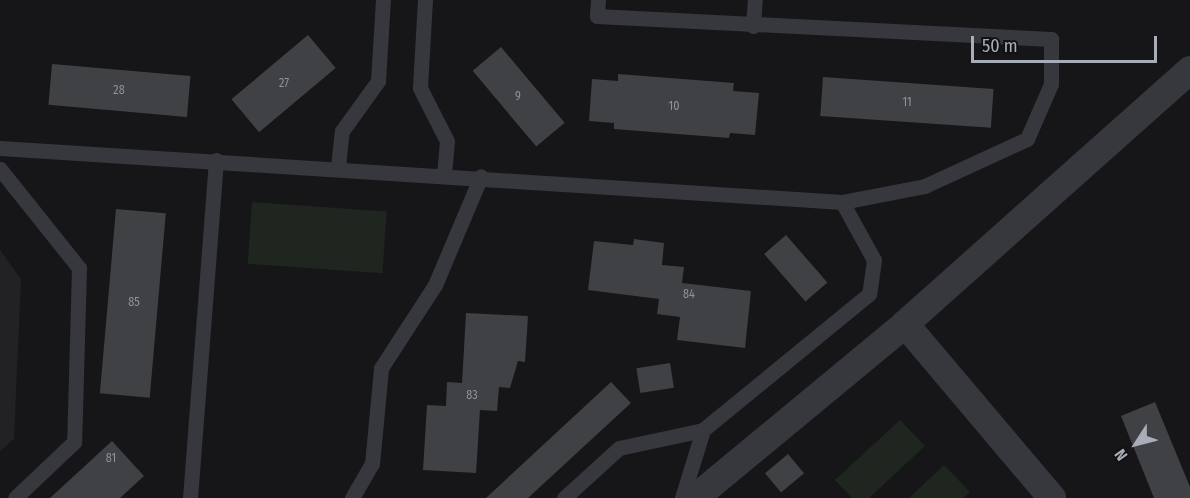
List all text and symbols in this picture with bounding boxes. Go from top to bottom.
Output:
scale bar [974,24,1160,62]
text: 50 m [982,35,1018,57]
house number: 27 [279,77,289,91]
house number: 28 [113,84,125,98]
house number: 9 [515,90,521,104]
house number: 11 [902,96,912,110]
house number: 10 [669,100,679,114]
house number: 84 [683,288,695,302]
house number: 85 [128,296,140,310]
house number: 83 [466,389,478,403]
north arrow [1106,414,1166,474]
text: N [1111,445,1132,464]
house number: 81 [106,452,116,466]

